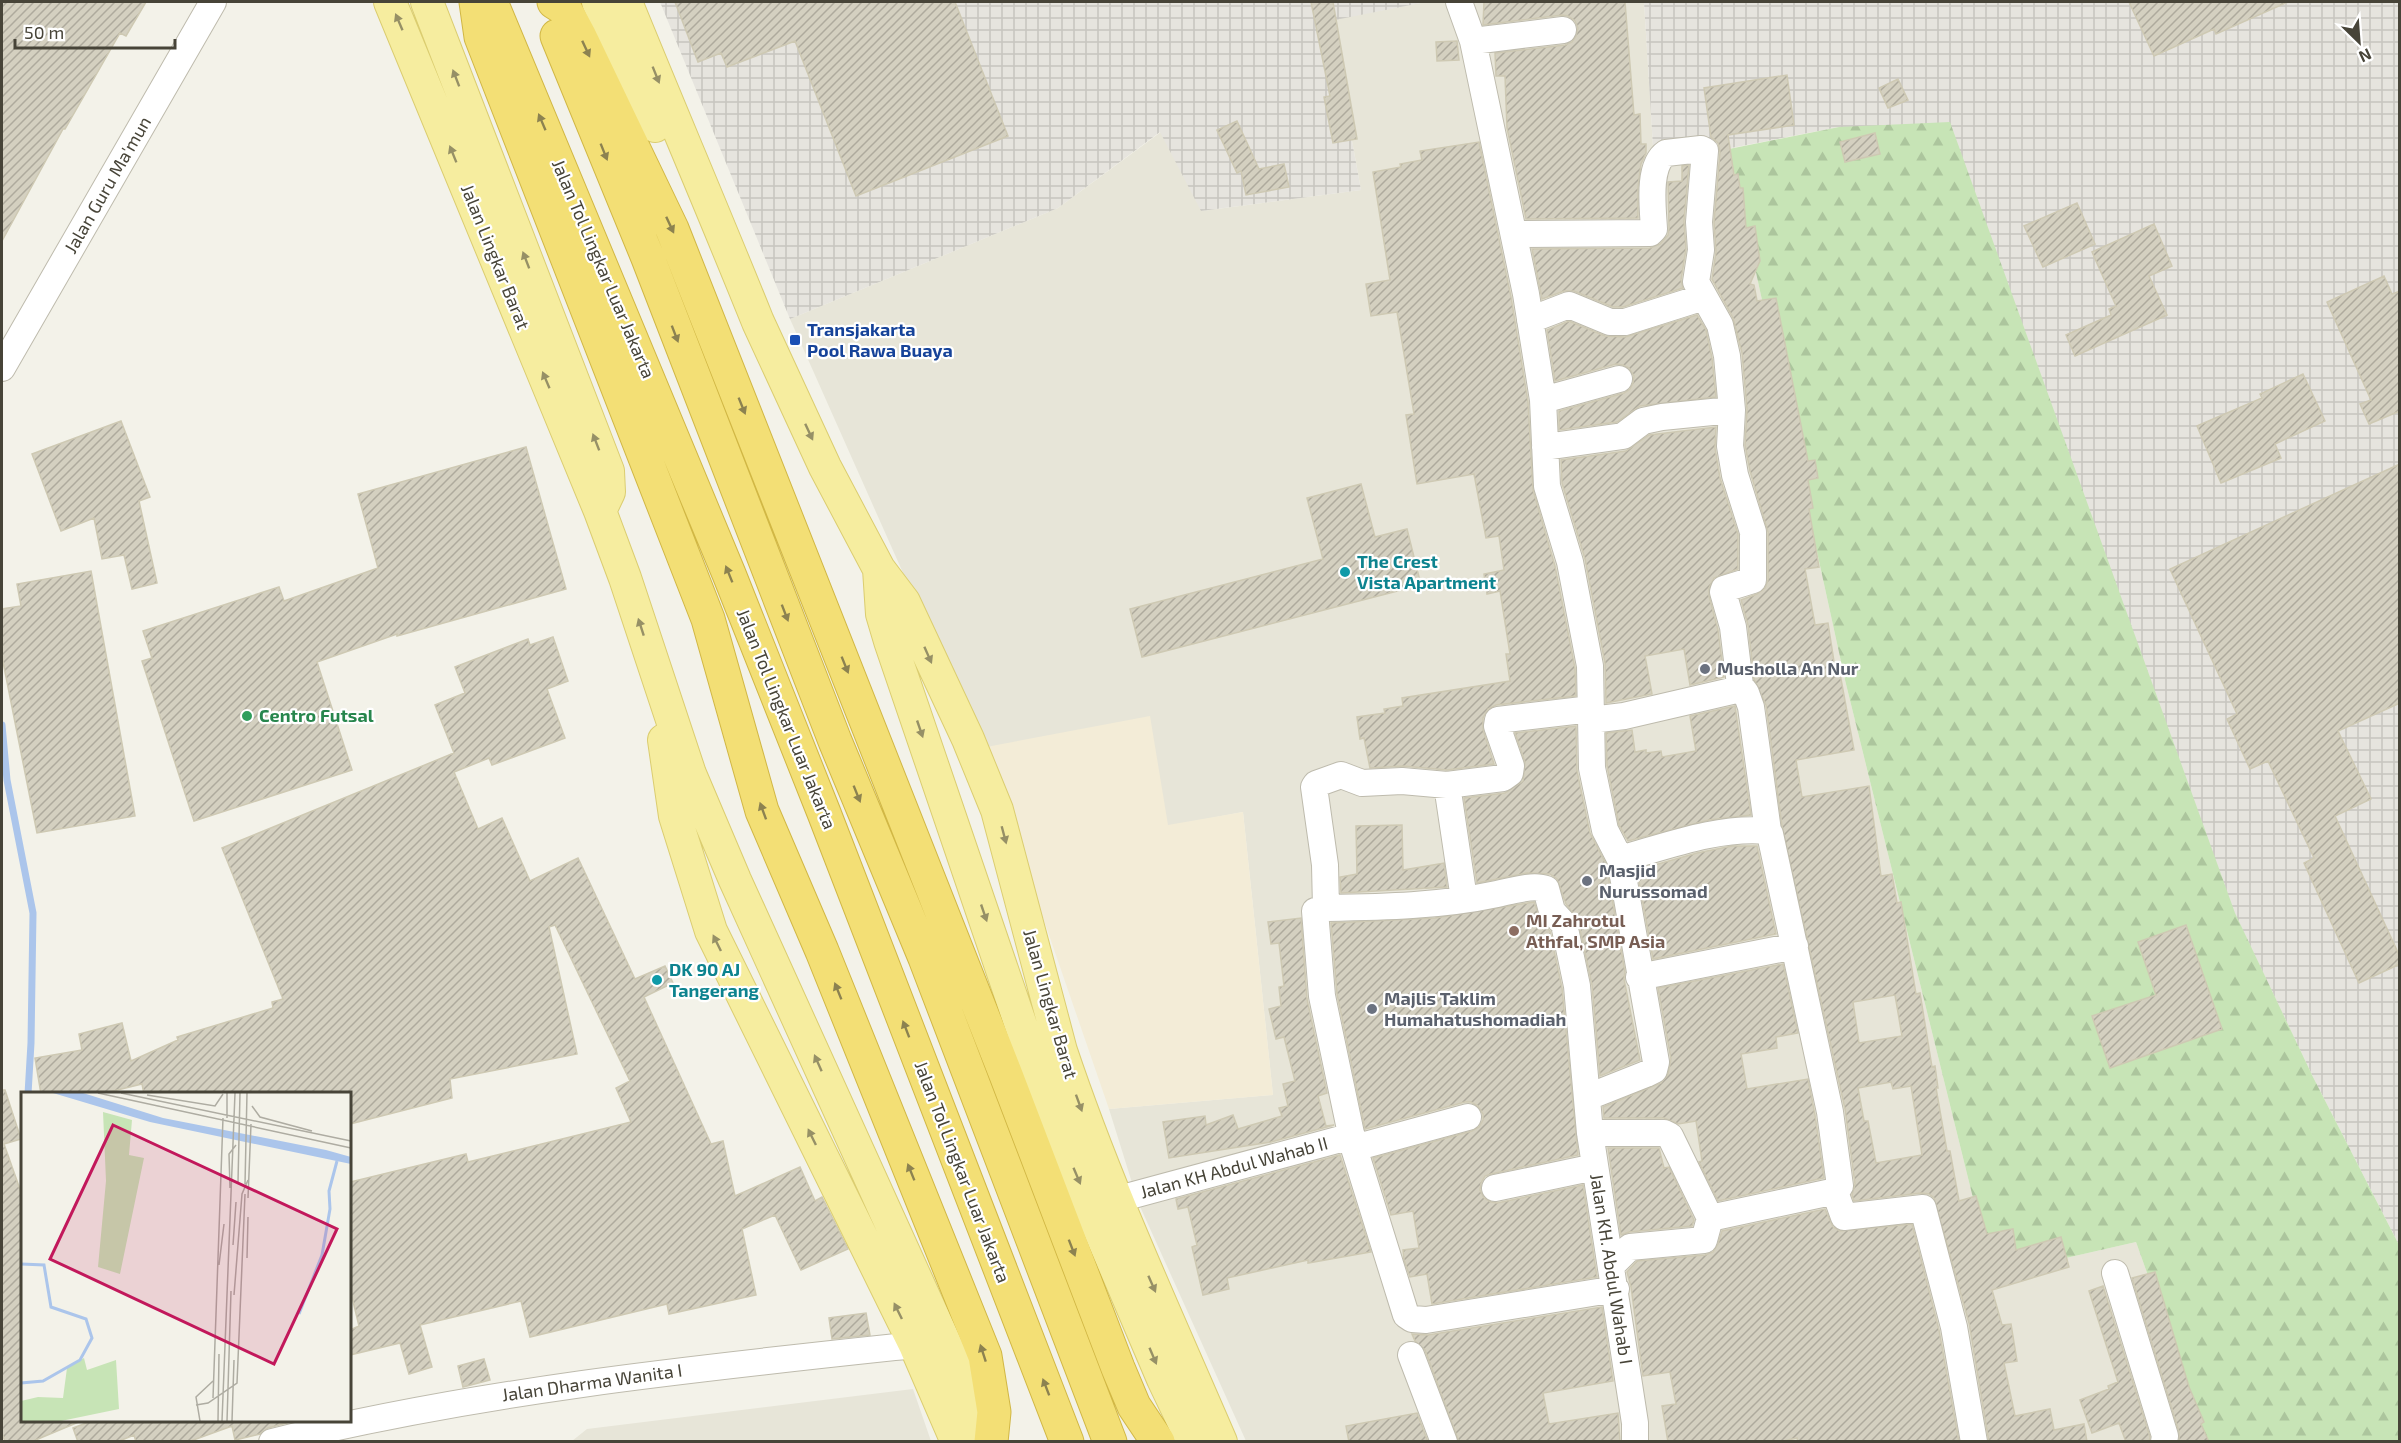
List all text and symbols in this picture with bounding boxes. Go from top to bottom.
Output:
scale bar [15,12,176,50]
north arrow [2329,12,2389,72]
one-way arrow [394,13,403,31]
text: 50 m [24,21,64,43]
one-way arrow [581,40,590,57]
text: N [2356,45,2375,67]
one-way arrow [652,66,661,84]
one-way arrow [451,69,460,87]
street label: Jalan Guru Ma'mun [59,112,155,257]
one-way arrow [537,113,546,131]
one-way arrow [599,144,609,162]
one-way arrow [448,145,457,163]
street label: Jalan Tol Lingkar Luar Jakarta [548,156,660,381]
street label: Jalan Lingkar Barat [457,181,535,333]
one-way arrow [665,216,674,233]
one-way arrow [521,251,531,269]
place label: Transjakarta Pool Rawa Buaya [807,318,953,361]
one-way arrow [671,325,681,343]
marker: Transjakarta Pool Rawa Buaya [788,333,802,347]
one-way arrow [541,370,551,388]
one-way arrow [738,397,748,415]
one-way arrow [804,424,814,442]
one-way arrow [591,433,601,451]
place label: The Crest Vista Apartment [1357,550,1497,593]
one-way arrow [724,564,734,582]
marker: The Crest Vista Apartment [1338,565,1352,579]
one-way arrow [781,604,790,622]
street label: Jalan Tol Lingkar Luar Jakarta [733,605,841,832]
one-way arrow [636,618,645,636]
one-way arrow [924,647,933,664]
one-way arrow [841,656,850,674]
place label: Musholla An Nur [1717,657,1859,679]
marker: Musholla An Nur [1698,662,1712,676]
place label: Centro Futsal [259,704,374,726]
marker: Centro Futsal [240,709,254,723]
one-way arrow [915,720,925,738]
one-way arrow [852,786,862,804]
one-way arrow [757,802,767,820]
one-way arrow [1000,825,1010,844]
place label: Masjid Nurussomad [1599,859,1708,902]
marker: Masjid Nurussomad [1580,874,1594,888]
one-way arrow [980,904,989,922]
place label: MI Zahrotul Athfal, SMP Asia [1526,909,1665,952]
marker: MI Zahrotul Athfal, SMP Asia [1507,924,1521,938]
street label: Jalan Lingkar Barat [1019,926,1083,1081]
one-way arrow [712,934,722,951]
place label: DK 90 AJ Tangerang [669,958,760,1001]
marker: DK 90 AJ Tangerang [650,973,664,987]
one-way arrow [833,982,842,1000]
place label: Majlis Taklim Humahatushomadiah [1384,987,1566,1030]
marker: Majlis Taklim Humahatushomadiah [1365,1002,1379,1016]
one-way arrow [901,1020,911,1038]
one-way arrow [814,1054,823,1071]
street label: Jalan Tol Lingkar Luar Jakarta [910,1058,1015,1286]
inset map [21,1092,351,1422]
one-way arrow [1075,1094,1085,1112]
one-way arrow [808,1128,817,1145]
street label: Jalan KH Abdul Wahab II [1137,1131,1330,1203]
one-way arrow [905,1163,915,1181]
one-way arrow [1072,1168,1082,1186]
street label: Jalan KH. Abdul Wahab I [1586,1172,1638,1366]
one-way arrow [1067,1239,1077,1257]
one-way arrow [1148,1275,1157,1293]
one-way arrow [894,1303,903,1320]
one-way arrow [977,1344,987,1362]
one-way arrow [1148,1347,1158,1365]
street label: Jalan Dharma Wanita I [500,1358,683,1406]
one-way arrow [1041,1378,1050,1396]

